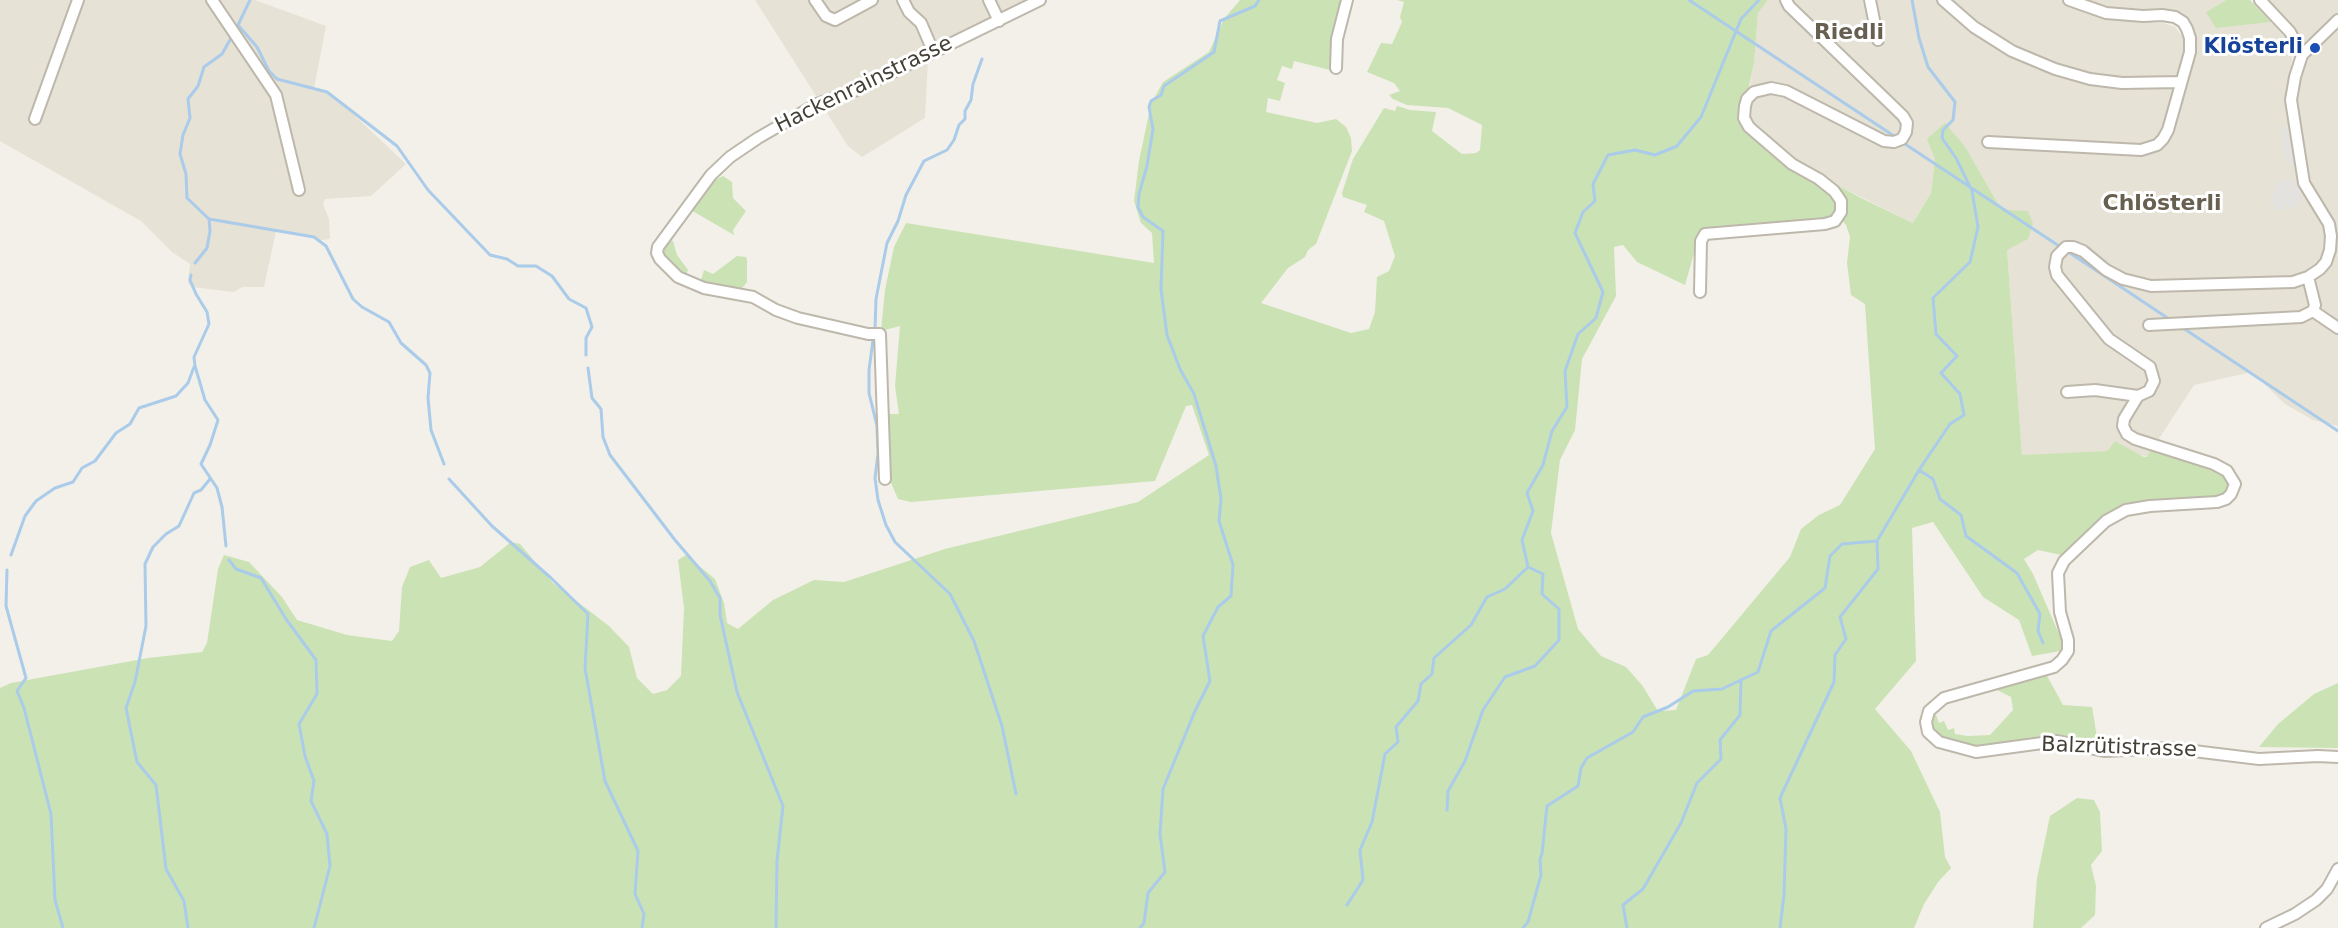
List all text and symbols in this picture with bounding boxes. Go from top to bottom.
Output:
district label: Riedli [1814,20,1884,46]
street label: Hackenrainstrasse [771,31,957,139]
place label: Klösterli [2204,35,2303,61]
marker: Klösterli [2308,41,2322,55]
district label: Chlösterli [2103,191,2221,217]
street label: Balzrütistrasse [2041,733,2197,763]

